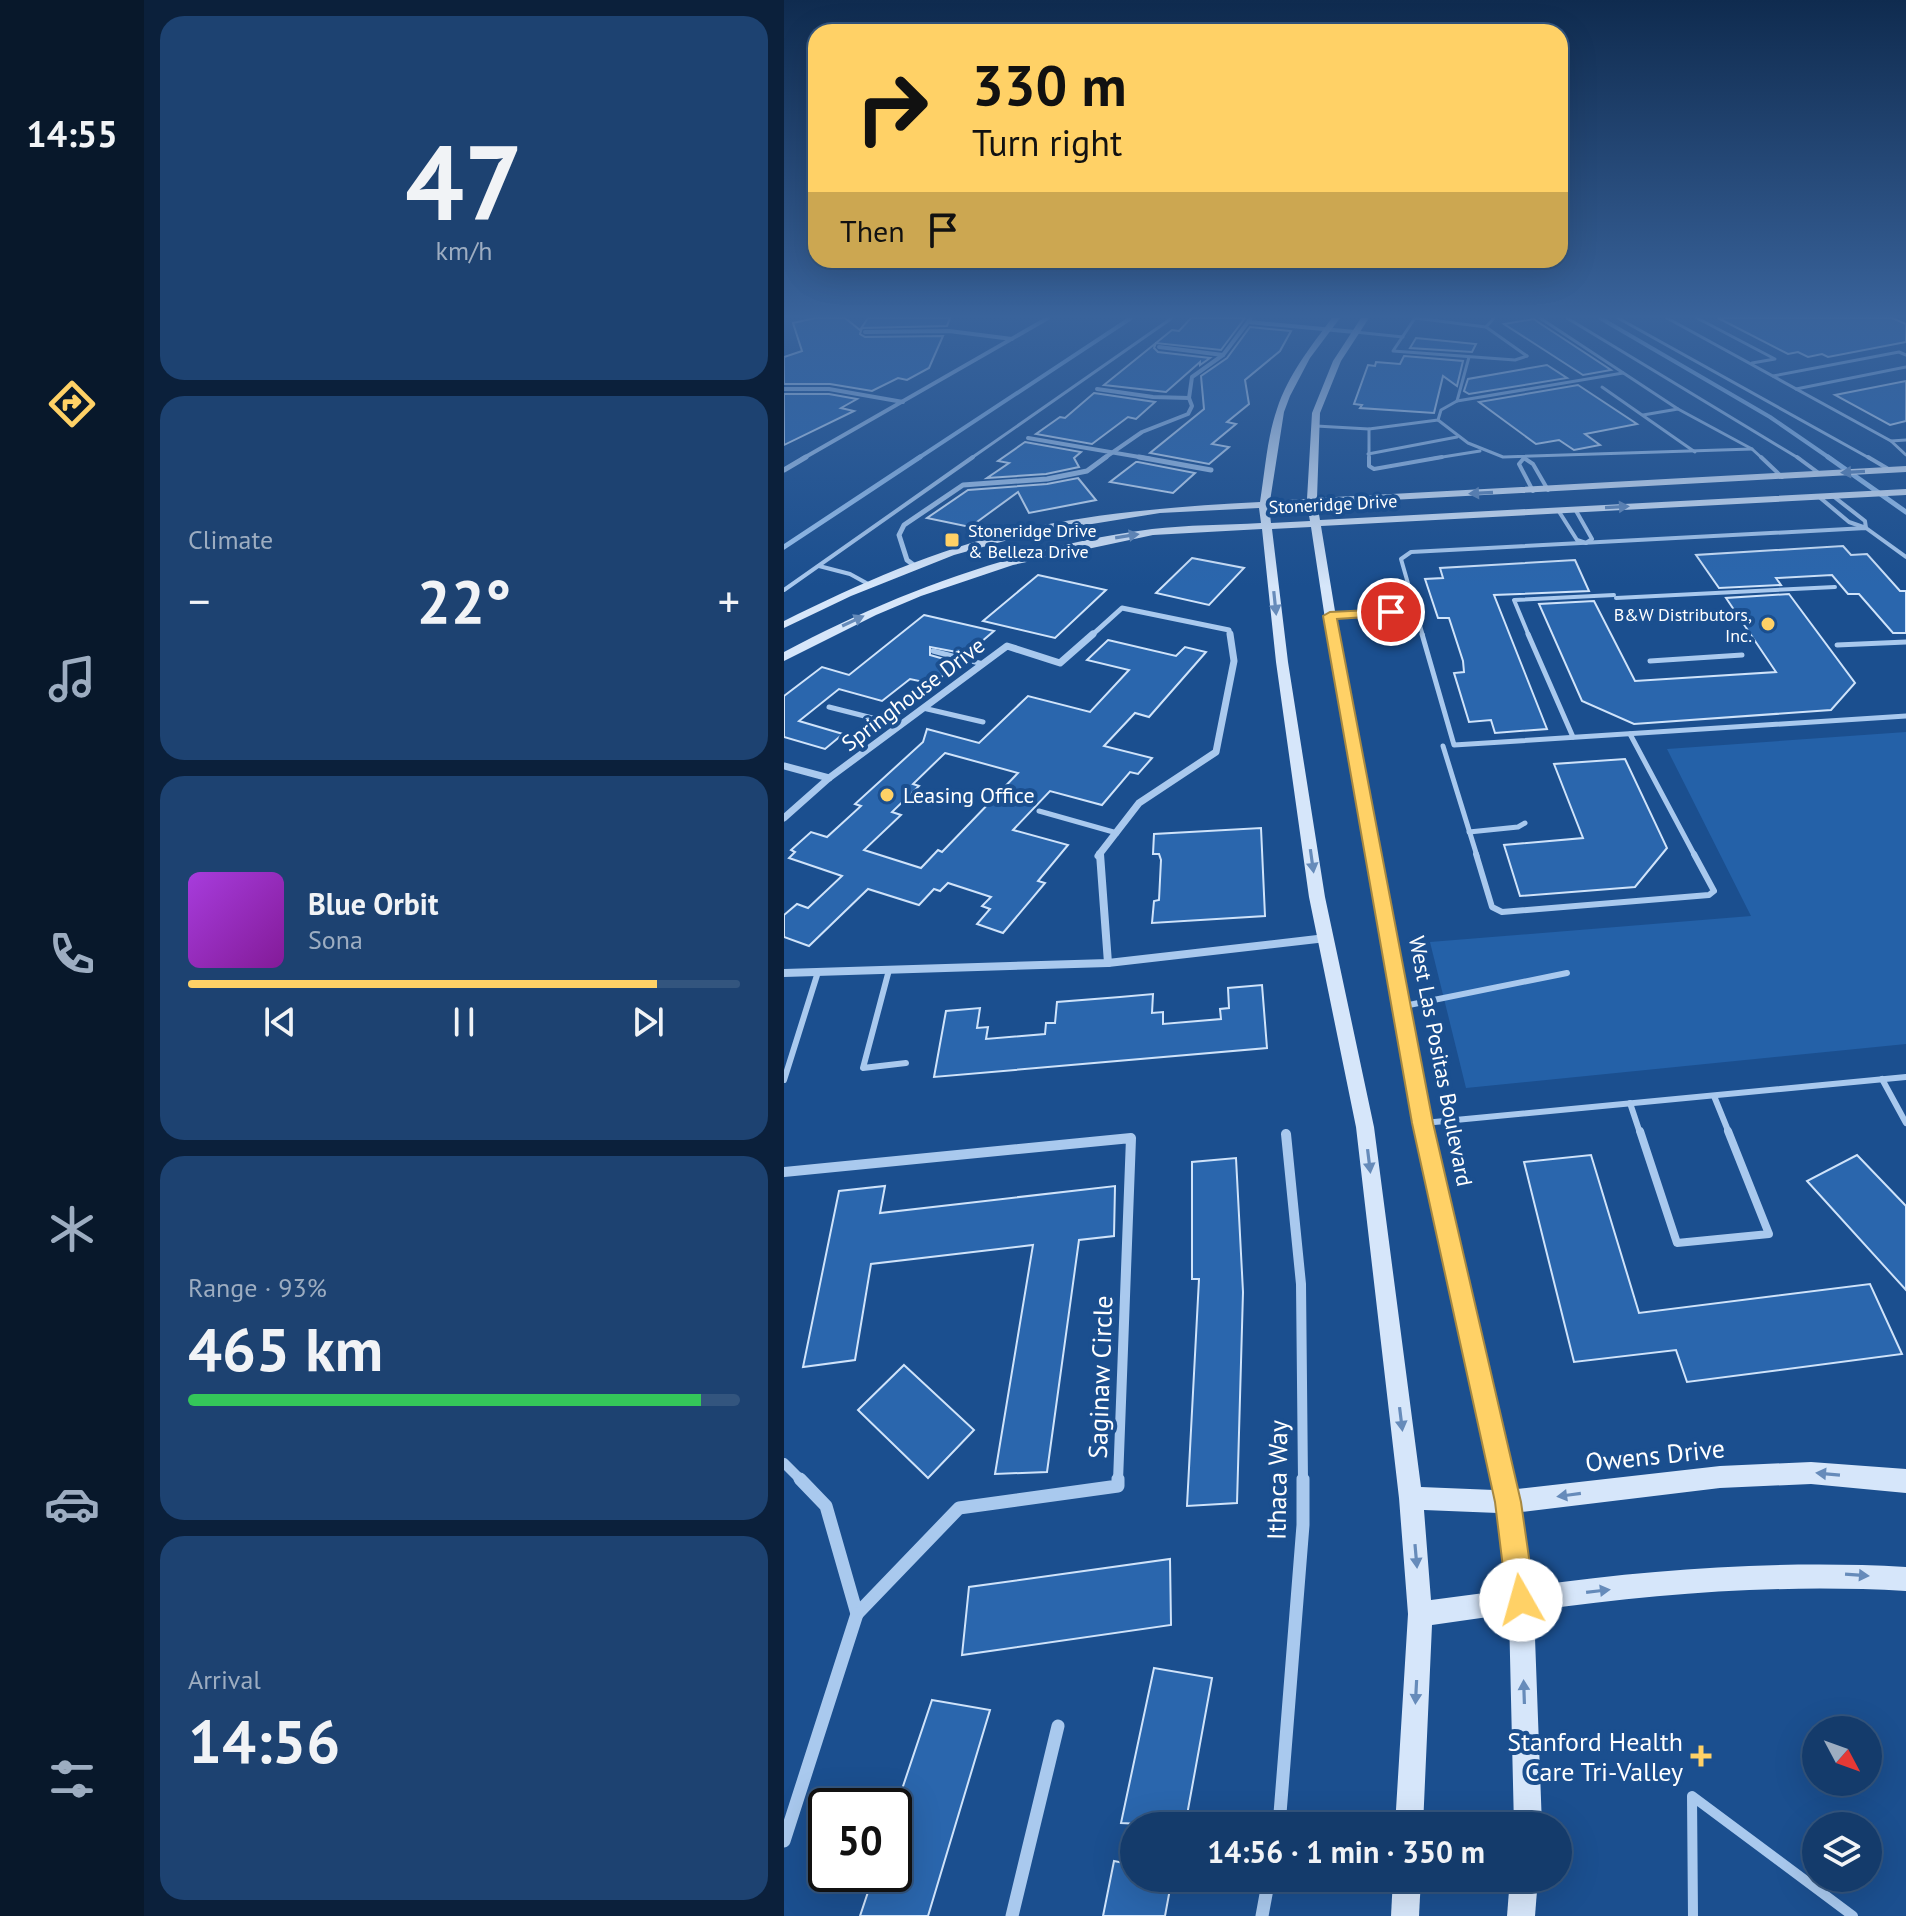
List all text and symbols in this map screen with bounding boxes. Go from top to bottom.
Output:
text: 330 m [972,49,1127,121]
icon: right [840,56,944,160]
text: 14:55 [26,110,118,157]
text: 47 [405,114,523,249]
text: Turn right [972,119,1122,166]
icon: arrive [921,208,965,252]
text: Then [840,211,905,250]
text: km/h [436,234,493,267]
icon: directions [44,376,100,432]
one-way arrow [1840,466,1865,479]
one-way arrow [1468,487,1493,500]
street label: Stoneridge Drive [1268,489,1398,519]
one-way arrow [1605,500,1630,513]
place label: Stoneridge Drive & Belleza Drive [968,519,1097,563]
text: Climate [188,523,273,556]
one-way arrow [1115,529,1140,542]
marker: Stoneridge Drive & Belleza Drive [943,531,961,549]
text: 22° [417,562,511,640]
text: − [188,572,210,629]
text: + [718,572,740,629]
pin [1357,578,1425,646]
icon: arrive [1369,590,1413,634]
one-way arrow [1269,591,1282,616]
place label: B&W Distributors, Inc. [1614,603,1752,647]
one-way arrow [841,614,865,628]
marker: B&W Distributors, Inc. [1759,615,1777,633]
street label: Springhouse Drive [836,631,990,757]
icon: music [44,651,100,707]
place label: Leasing Office [903,781,1035,809]
marker: Leasing Office [878,786,896,804]
one-way arrow [1306,848,1319,873]
text: Blue Orbit [308,884,438,923]
text: Sona [308,923,363,956]
icon: phone [44,926,100,982]
street label: West Las Positas Boulevard [1403,933,1479,1189]
icon: previous [258,1000,302,1044]
icon: pause [442,1000,486,1044]
icon: next [626,1000,670,1044]
one-way arrow [1363,1149,1376,1174]
icon: climate [44,1201,100,1257]
text: Range · 93% [188,1271,327,1304]
street label: Saginaw Circle [1081,1295,1119,1459]
text: 465 km [188,1310,383,1388]
one-way arrow [1394,1407,1407,1432]
street label: Ithaca Way [1259,1420,1295,1540]
street label: Owens Drive [1584,1431,1726,1479]
one-way arrow [1815,1468,1840,1481]
icon: car [44,1476,100,1532]
one-way arrow [1557,1489,1582,1502]
one-way arrow [1409,1544,1422,1569]
position arrow [1479,1558,1563,1642]
one-way arrow [1845,1569,1870,1582]
one-way arrow [1586,1585,1611,1598]
text: Arrival [188,1663,261,1696]
one-way arrow [1517,1679,1530,1704]
one-way arrow [1410,1680,1423,1705]
text: 14:56 [188,1702,340,1780]
north arrow [1802,1716,1882,1796]
map controls [1802,1716,1882,1892]
place label: Stanford Health Care Tri-Valley [1507,1725,1683,1788]
marker: Stanford Health Care Tri-Valley [1690,1745,1712,1767]
icon: filters [44,1751,100,1807]
speed limit sign: 50 [808,1788,912,1892]
button: layers [1802,1812,1882,1892]
text: 14:56 · 1 min · 350 m [1207,1832,1485,1871]

